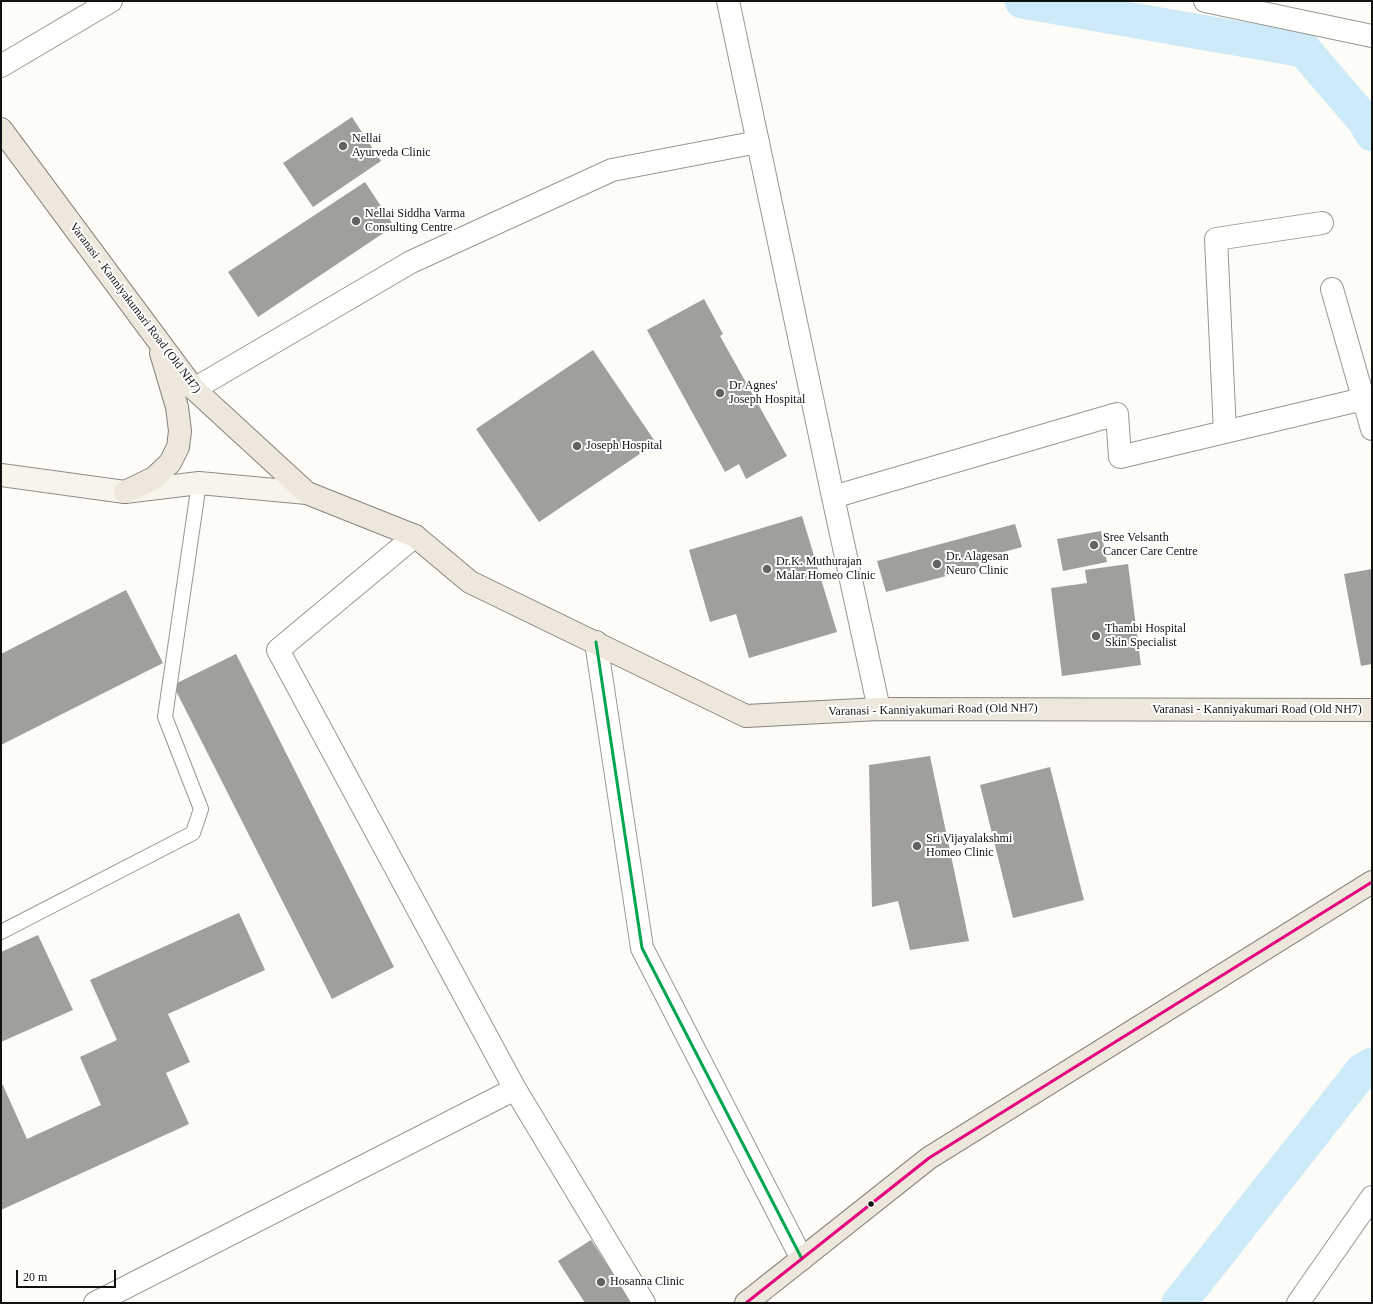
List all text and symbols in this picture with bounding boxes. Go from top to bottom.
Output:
place label: Nellai Ayurveda Clinic [352,132,431,160]
marker: Nellai Ayurveda Clinic [337,140,349,152]
place label: Nellai Siddha Varma Consulting Centre [365,207,465,235]
marker: Nellai Siddha Varma Consulting Centre [350,215,362,227]
street label: Varanasi - Kanniyakumari Road (Old NH7) [66,220,204,396]
place label: Dr Agnes' Joseph Hospital [729,379,805,407]
marker: Dr Agnes' Joseph Hospital [714,387,726,399]
place label: Joseph Hospital [586,439,662,453]
marker: Joseph Hospital [571,440,583,452]
place label: Sree Velsanth Cancer Care Centre [1103,531,1198,559]
marker: Sree Velsanth Cancer Care Centre [1088,539,1100,551]
place label: Dr. Alagesan Neuro Clinic [946,550,1009,578]
place label: Dr.K. Muthurajan Malar Homeo Clinic [776,555,875,583]
marker: Dr. Alagesan Neuro Clinic [931,558,943,570]
marker: Dr.K. Muthurajan Malar Homeo Clinic [761,563,773,575]
place label: Thambi Hospital Skin Specialist [1105,622,1186,650]
marker: Thambi Hospital Skin Specialist [1090,630,1102,642]
street label: Varanasi - Kanniyakumari Road (Old NH7) [828,701,1038,719]
street label: Varanasi - Kanniyakumari Road (Old NH7) [1152,703,1362,717]
place label: Sri Vijayalakshmi Homeo Clinic [926,832,1012,860]
marker: Sri Vijayalakshmi Homeo Clinic [911,840,923,852]
unlabelled marker [866,1199,876,1209]
scale bar [18,1262,118,1288]
text: 20 m [23,1270,47,1284]
place label: Hosanna Clinic [610,1275,684,1289]
marker: Hosanna Clinic [595,1276,607,1288]

